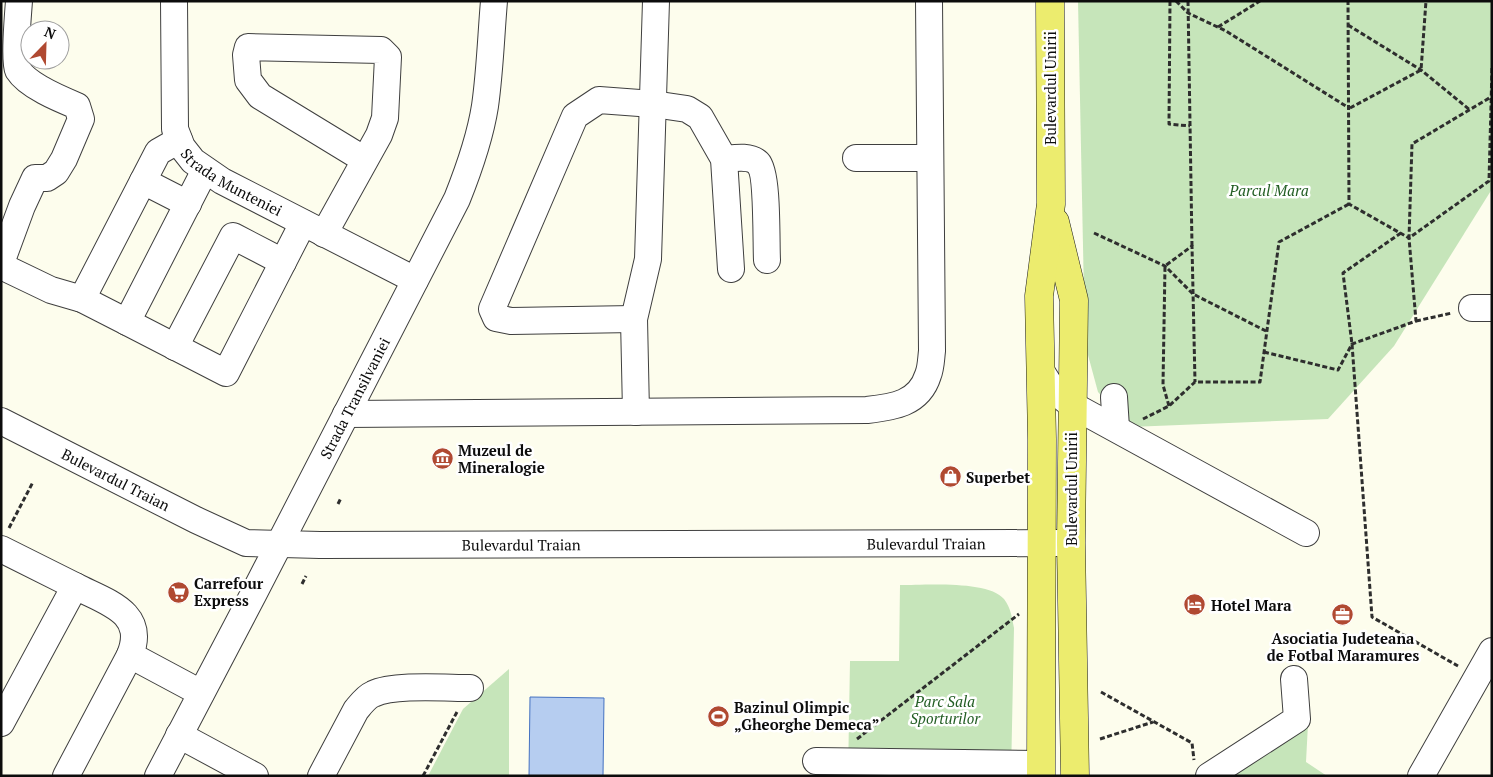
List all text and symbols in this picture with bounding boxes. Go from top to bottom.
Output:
north arrow [20,20,70,70]
text: N [42,22,59,44]
street label: Bulevardul Unirii [1040,31,1060,145]
street label: Strada Munteniei [176,144,286,220]
park label: Parcul Mara [1228,180,1309,200]
street label: Strada Transilvaniei [315,334,394,462]
street label: Bulevardul Unirii [1061,432,1081,546]
place label: Muzeul de Mineralogie [458,440,545,477]
street label: Bulevardul Traian [58,444,174,515]
museum icon: Muzeul de Mineralogie [430,447,454,471]
shop icon: Superbet [938,465,962,489]
place label: Superbet [966,467,1030,487]
street label: Bulevardul Traian [867,533,986,554]
street label: Bulevardul Traian [462,534,581,555]
place label: Carrefour Express [194,573,264,610]
supermarket icon: Carrefour Express [166,580,190,604]
hotel icon: Hotel Mara [1183,593,1207,617]
place label: Hotel Mara [1211,595,1292,615]
office icon: Asociatia Judeteana de Fotbal Maramures [1331,603,1355,627]
place label: Asociatia Judeteana de Fotbal Maramures [1267,628,1419,665]
park label: Parc Sala Sporturilor [910,691,981,728]
place label: Bazinul Olimpic „Gheorghe Demeca” [734,697,880,734]
sports icon: Bazinul Olimpic „Gheorghe Demeca” [706,704,730,728]

